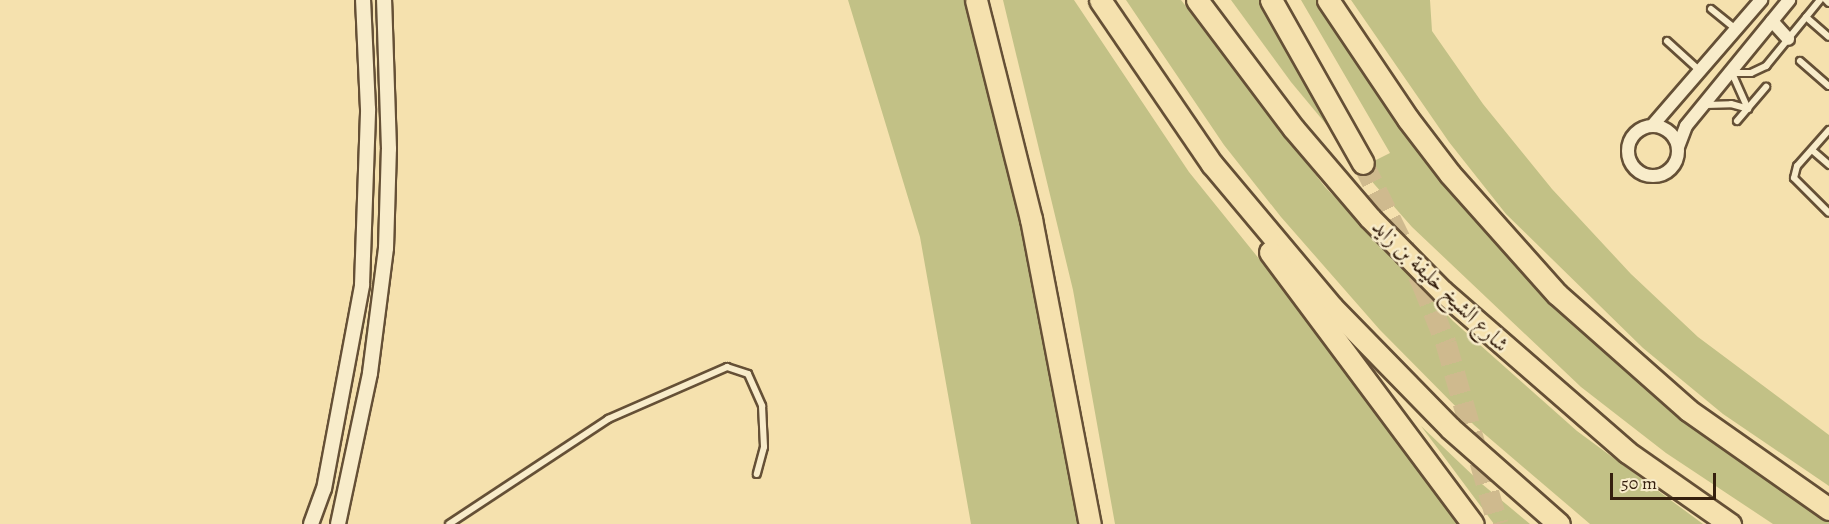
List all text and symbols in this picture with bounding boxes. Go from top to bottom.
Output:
street label: شارع الشيخ خليفة بن زايد [1366,214,1514,358]
scale bar [1613,461,1720,499]
text: 50 m [1621,471,1657,495]

